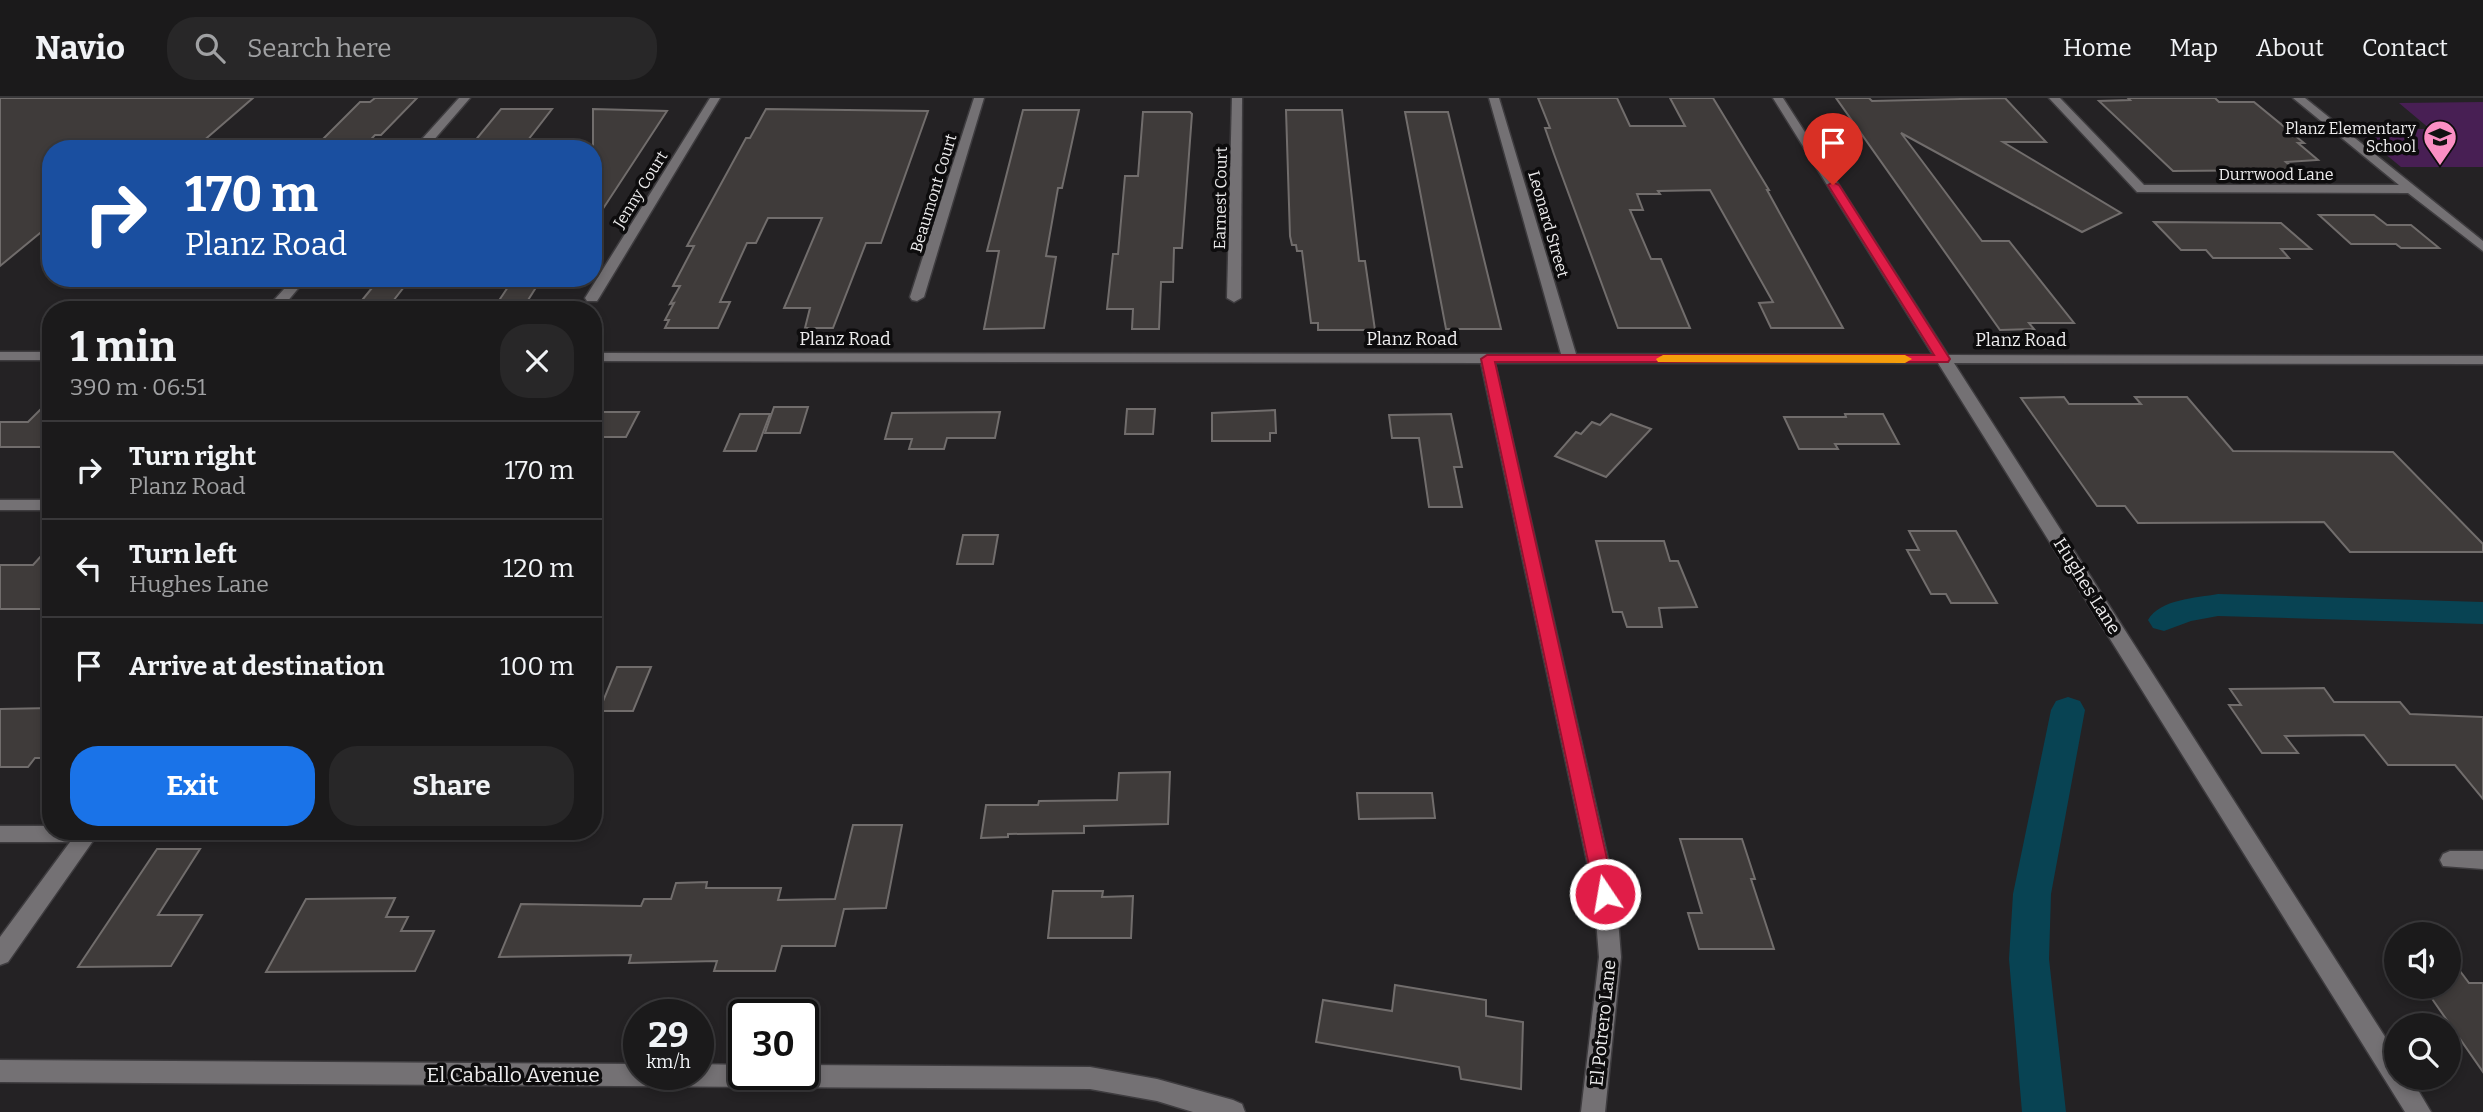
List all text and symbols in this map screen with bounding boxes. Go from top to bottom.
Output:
search box [167,17,657,80]
text: Navio [35,28,125,68]
icon: search [191,29,229,67]
text: Search here [247,33,391,64]
text: Home [2063,34,2132,62]
text: Map [2170,34,2218,62]
text: About [2256,34,2324,62]
text: Contact [2362,34,2448,62]
pin [1803,113,1863,185]
school or university icon: Planz Elementary School [2421,118,2459,167]
place label: Planz Elementary School [2285,119,2417,156]
icon: arrive [1814,124,1852,162]
street label: Beaumont Court [906,131,961,255]
street label: Earnest Court [1210,146,1231,249]
street label: Jenny Court [609,147,672,232]
text: 170 m [185,165,318,224]
street label: Durrwood Lane [2218,165,2334,184]
icon: right [70,168,161,259]
street label: Leonard Street [1524,169,1573,280]
text: Planz Road [185,225,347,263]
text: 1 min [70,322,176,372]
button: close [500,324,574,398]
street label: Planz Road [799,328,891,350]
street label: Planz Road [1366,328,1458,350]
street label: Planz Road [1975,329,2067,351]
text: 390 m · 06:51 [70,373,206,401]
text: Turn right [129,441,256,472]
icon: right [70,451,108,489]
text: 170 m [504,455,574,486]
text: Planz Road [129,472,246,500]
street label: Hughes Lane [2049,534,2125,638]
text: Turn left [129,539,237,570]
icon: left [70,549,108,587]
text: 120 m [503,553,574,584]
text: Hughes Lane [129,570,269,598]
icon: arrive [70,647,108,685]
text: Arrive at destination [129,651,384,682]
text: 100 m [500,651,574,682]
button: Exit [70,746,315,826]
button: Share [329,746,574,826]
position arrow [1568,857,1642,931]
map controls [2384,922,2461,1090]
button: sound [2384,922,2461,999]
street label: El Potrero Lane [1585,959,1621,1087]
speed limit sign: 30 [728,999,819,1090]
button: search [2384,1013,2461,1090]
text: 29 [648,1014,689,1056]
text: km/h [646,1051,691,1073]
street label: El Caballo Avenue [426,1062,600,1088]

